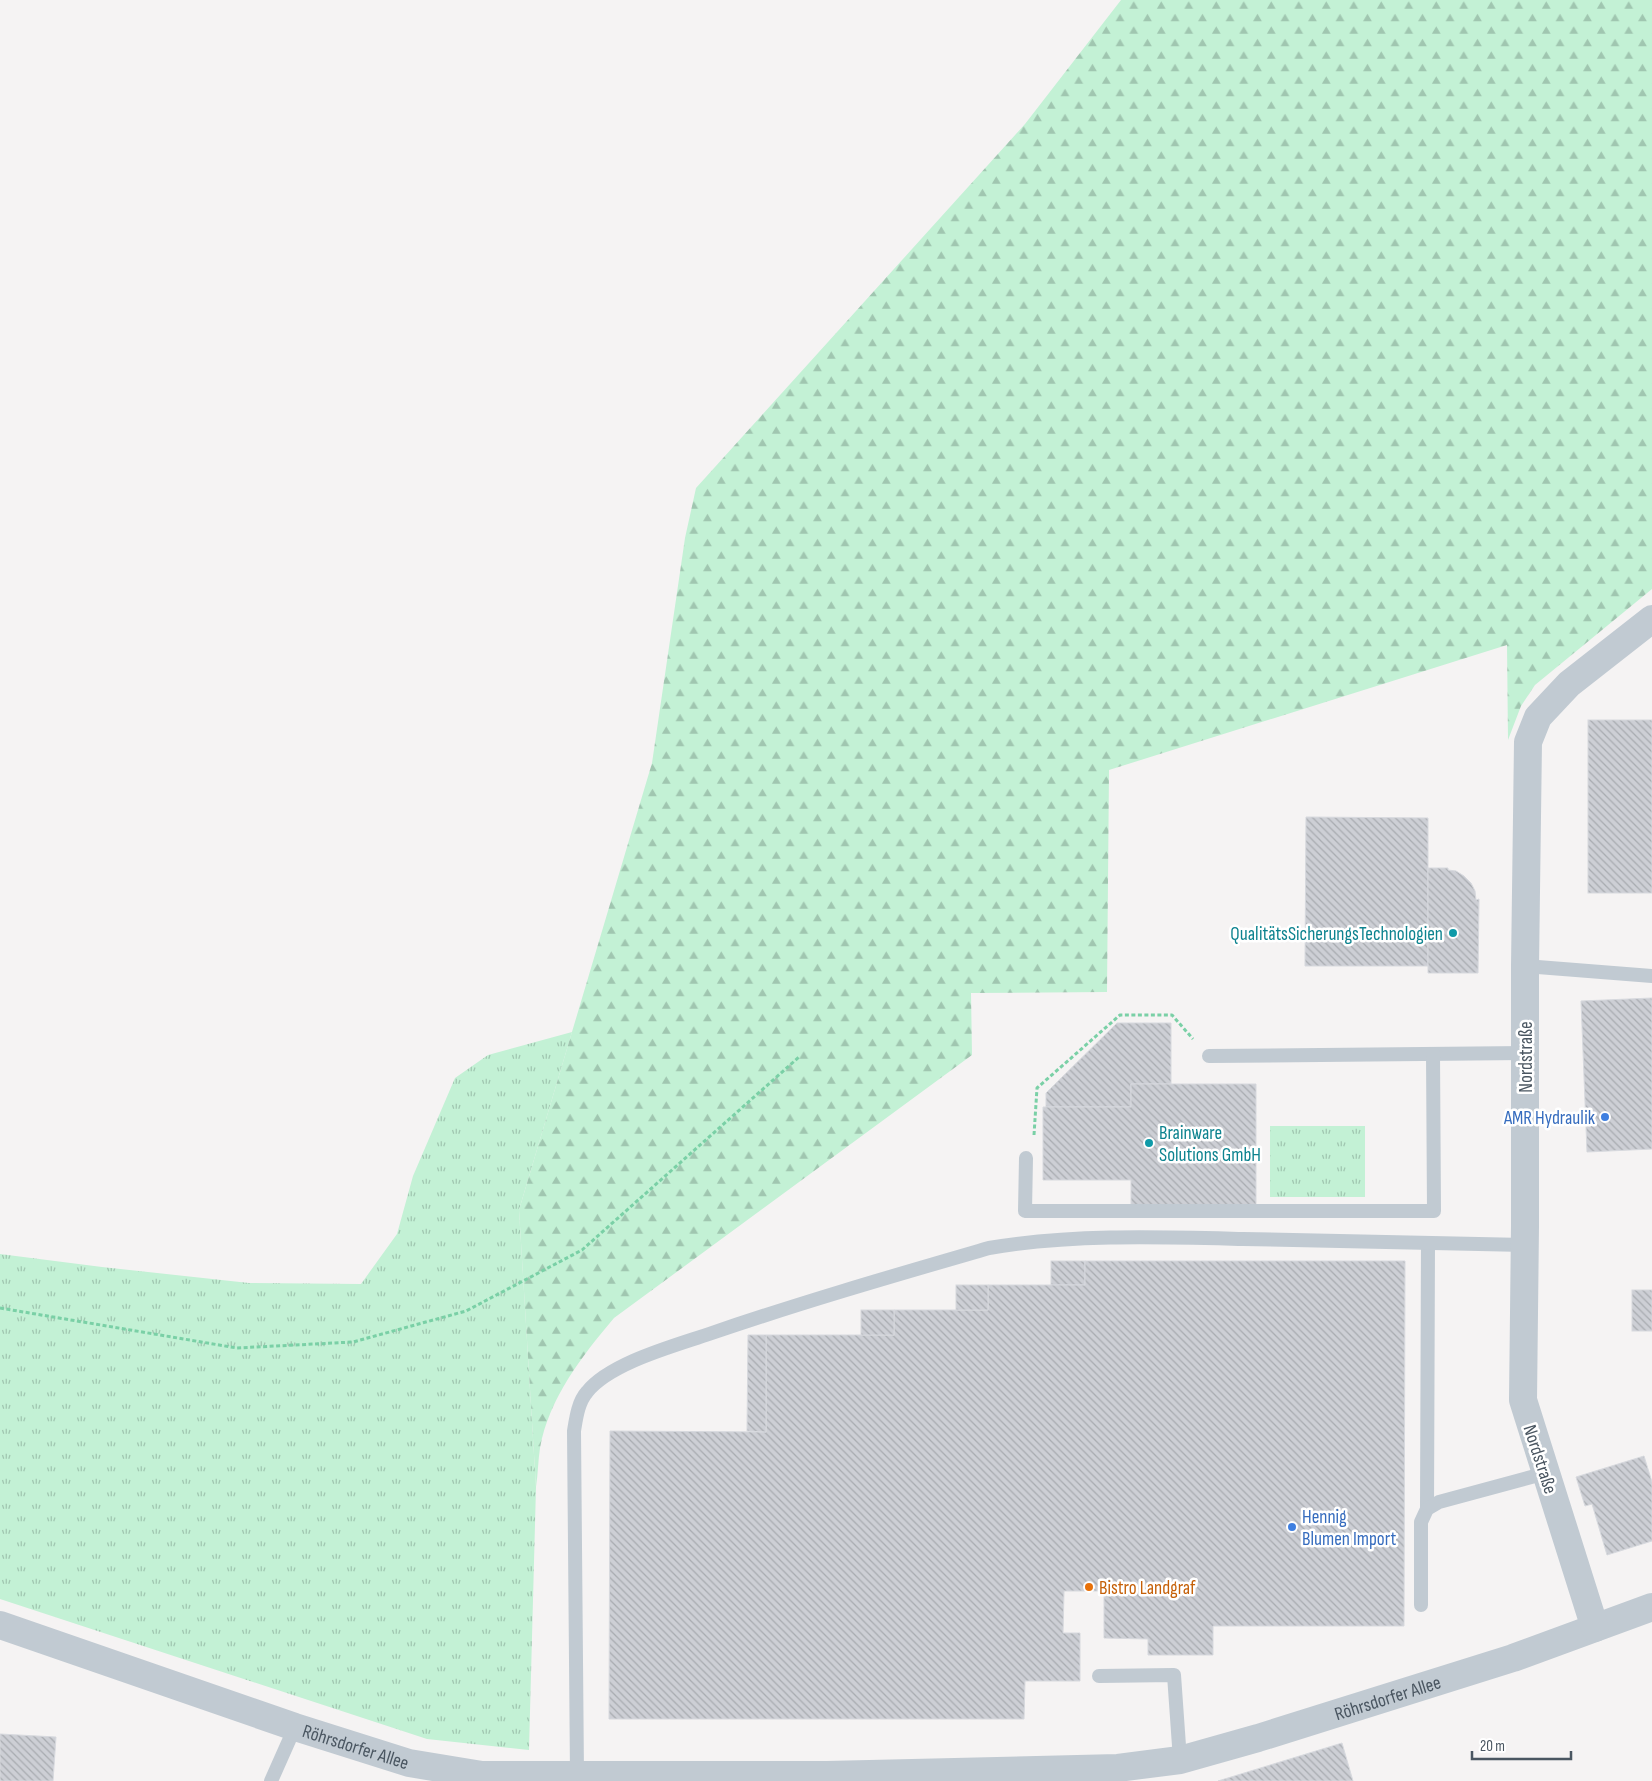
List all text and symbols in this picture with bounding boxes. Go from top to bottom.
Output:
place label: QualitätsSicherungsTechnologien [1230,923,1443,946]
marker: QualitätsSicherungsTechnologien [1447,927,1459,939]
street label: Nordstraße [1515,1021,1538,1093]
place label: AMR Hydraulik [1503,1107,1596,1130]
marker: AMR Hydraulik [1599,1111,1611,1123]
place label: Brainware Solutions GmbH [1159,1122,1261,1167]
marker: Brainware Solutions GmbH [1143,1137,1155,1149]
street label: Nordstraße [1518,1422,1562,1497]
place label: Hennig Blumen Import [1302,1506,1396,1551]
marker: Hennig Blumen Import [1286,1521,1298,1533]
place label: Bistro Landgraf [1099,1577,1196,1600]
marker: Bistro Landgraf [1083,1581,1095,1593]
street label: Röhrsdorfer Allee [1332,1671,1444,1726]
street label: Röhrsdorfer Allee [299,1720,411,1775]
scale bar [1472,1728,1571,1760]
text: 20 m [1480,1737,1505,1756]

